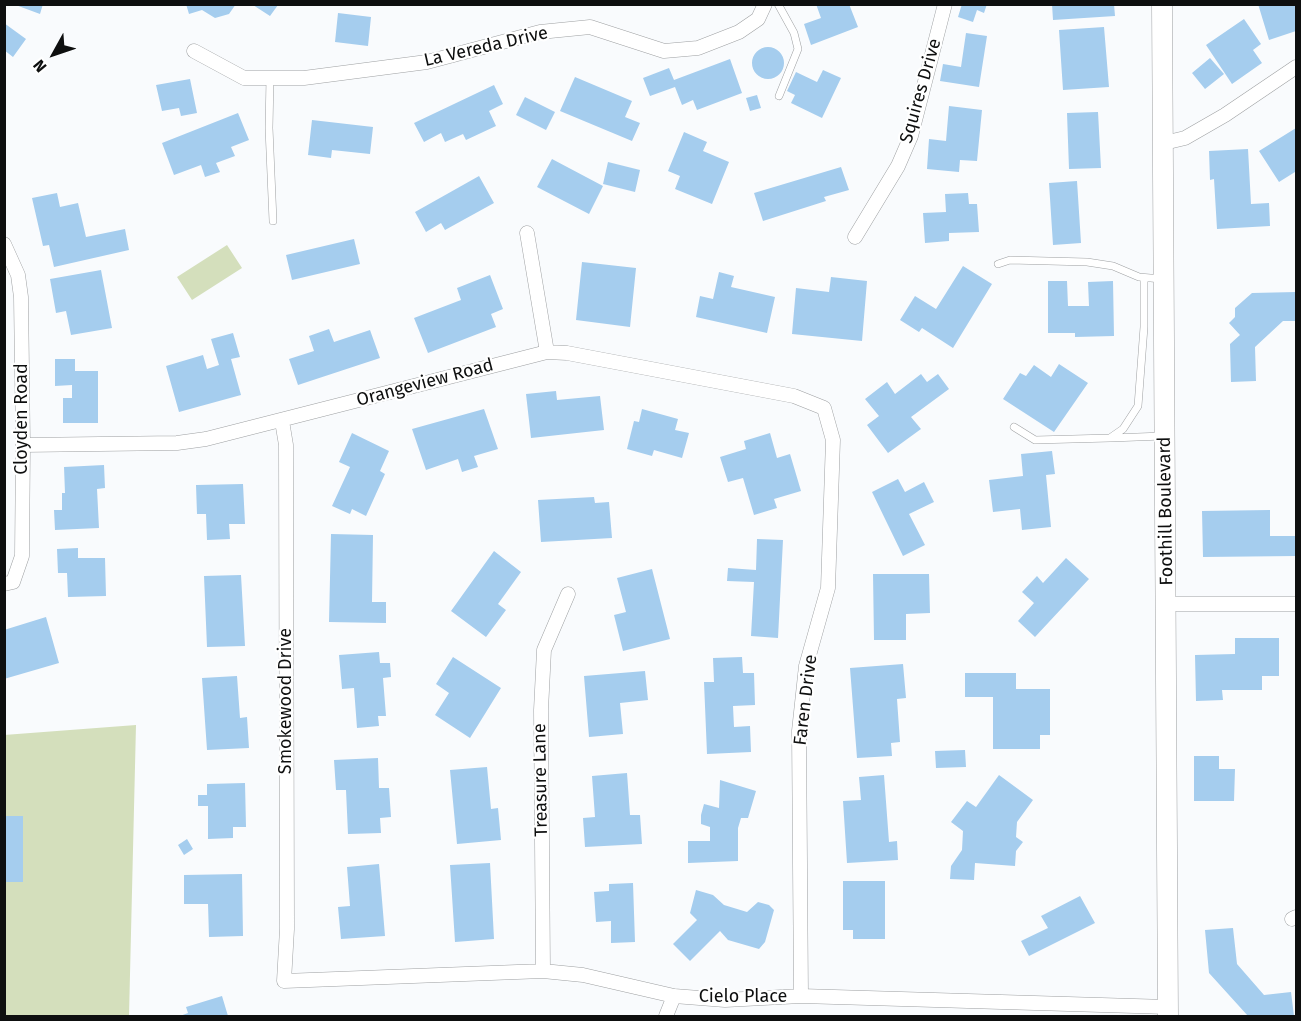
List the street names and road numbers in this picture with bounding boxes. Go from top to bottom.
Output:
street label: La Vereda Drive [422,22,550,72]
street label: Squires Drive [896,36,946,146]
street label: Orangeview Road [354,354,496,412]
street label: Cloyden Road [11,363,33,475]
street label: Foothill Boulevard [1154,436,1178,586]
street label: Smokewood Drive [275,628,297,774]
street label: Faren Drive [790,653,822,747]
street label: Treasure Lane [529,723,553,837]
street label: Cielo Place [699,986,787,1008]

